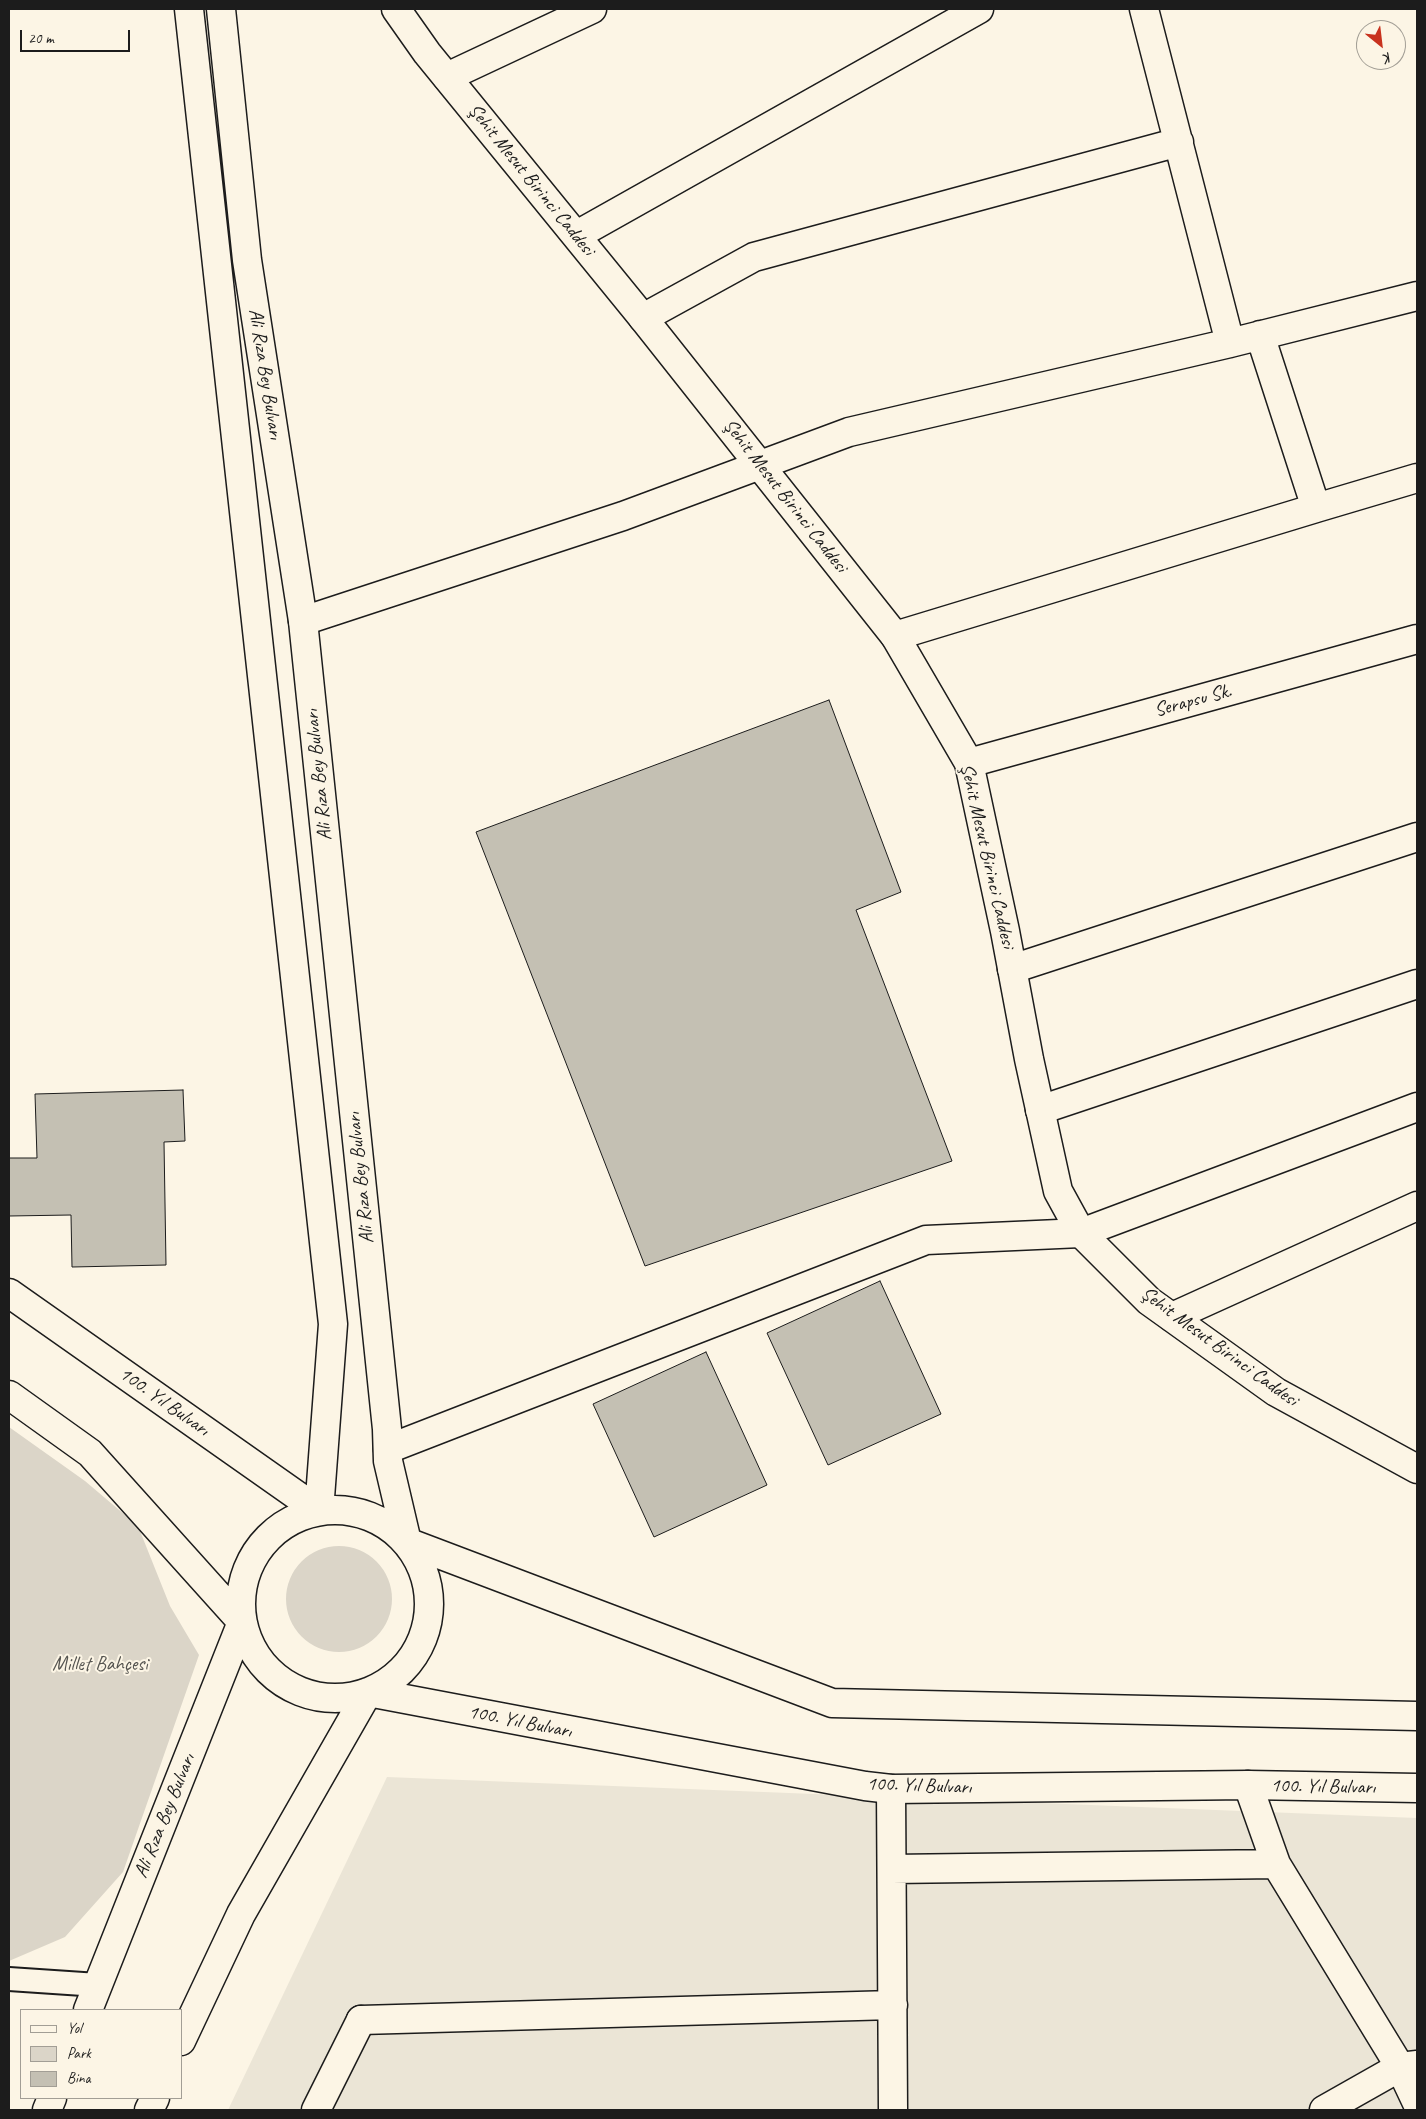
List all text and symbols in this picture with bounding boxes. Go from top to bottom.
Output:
scale bar [22,20,132,52]
north arrow [1356,20,1406,70]
text: 20 m [28,29,54,48]
text: K [1381,49,1395,67]
street label: Şehit Mesut Birinci Caddesi [462,99,600,261]
street label: Ali Rıza Bey Bulvarı [243,307,287,441]
street label: Şehit Mesut Birinci Caddesi [717,414,853,578]
street label: Serapsu Sk. [1152,679,1234,723]
street label: Ali Rıza Bey Bulvarı [300,708,338,842]
street label: Şehit Mesut Birinci Caddesi [954,761,1020,951]
street label: Ali Rıza Bey Bulvarı [342,1111,380,1245]
street label: Şehit Mesut Birinci Caddesi [1136,1282,1302,1412]
street label: 100. Yıl Bulvarı [114,1362,214,1442]
park label: Millet Bahçesi [52,1653,148,1677]
street label: 100. Yıl Bulvarı [466,1700,574,1744]
street label: Ali Rıza Bey Bulvarı [129,1750,201,1882]
street label: 100. Yıl Bulvarı [866,1772,972,1800]
street label: 100. Yıl Bulvarı [1270,1774,1376,1800]
legend [20,2009,182,2099]
text: Yol [67,2019,82,2038]
text: Park [67,2044,91,2063]
text: Bina [67,2069,91,2088]

